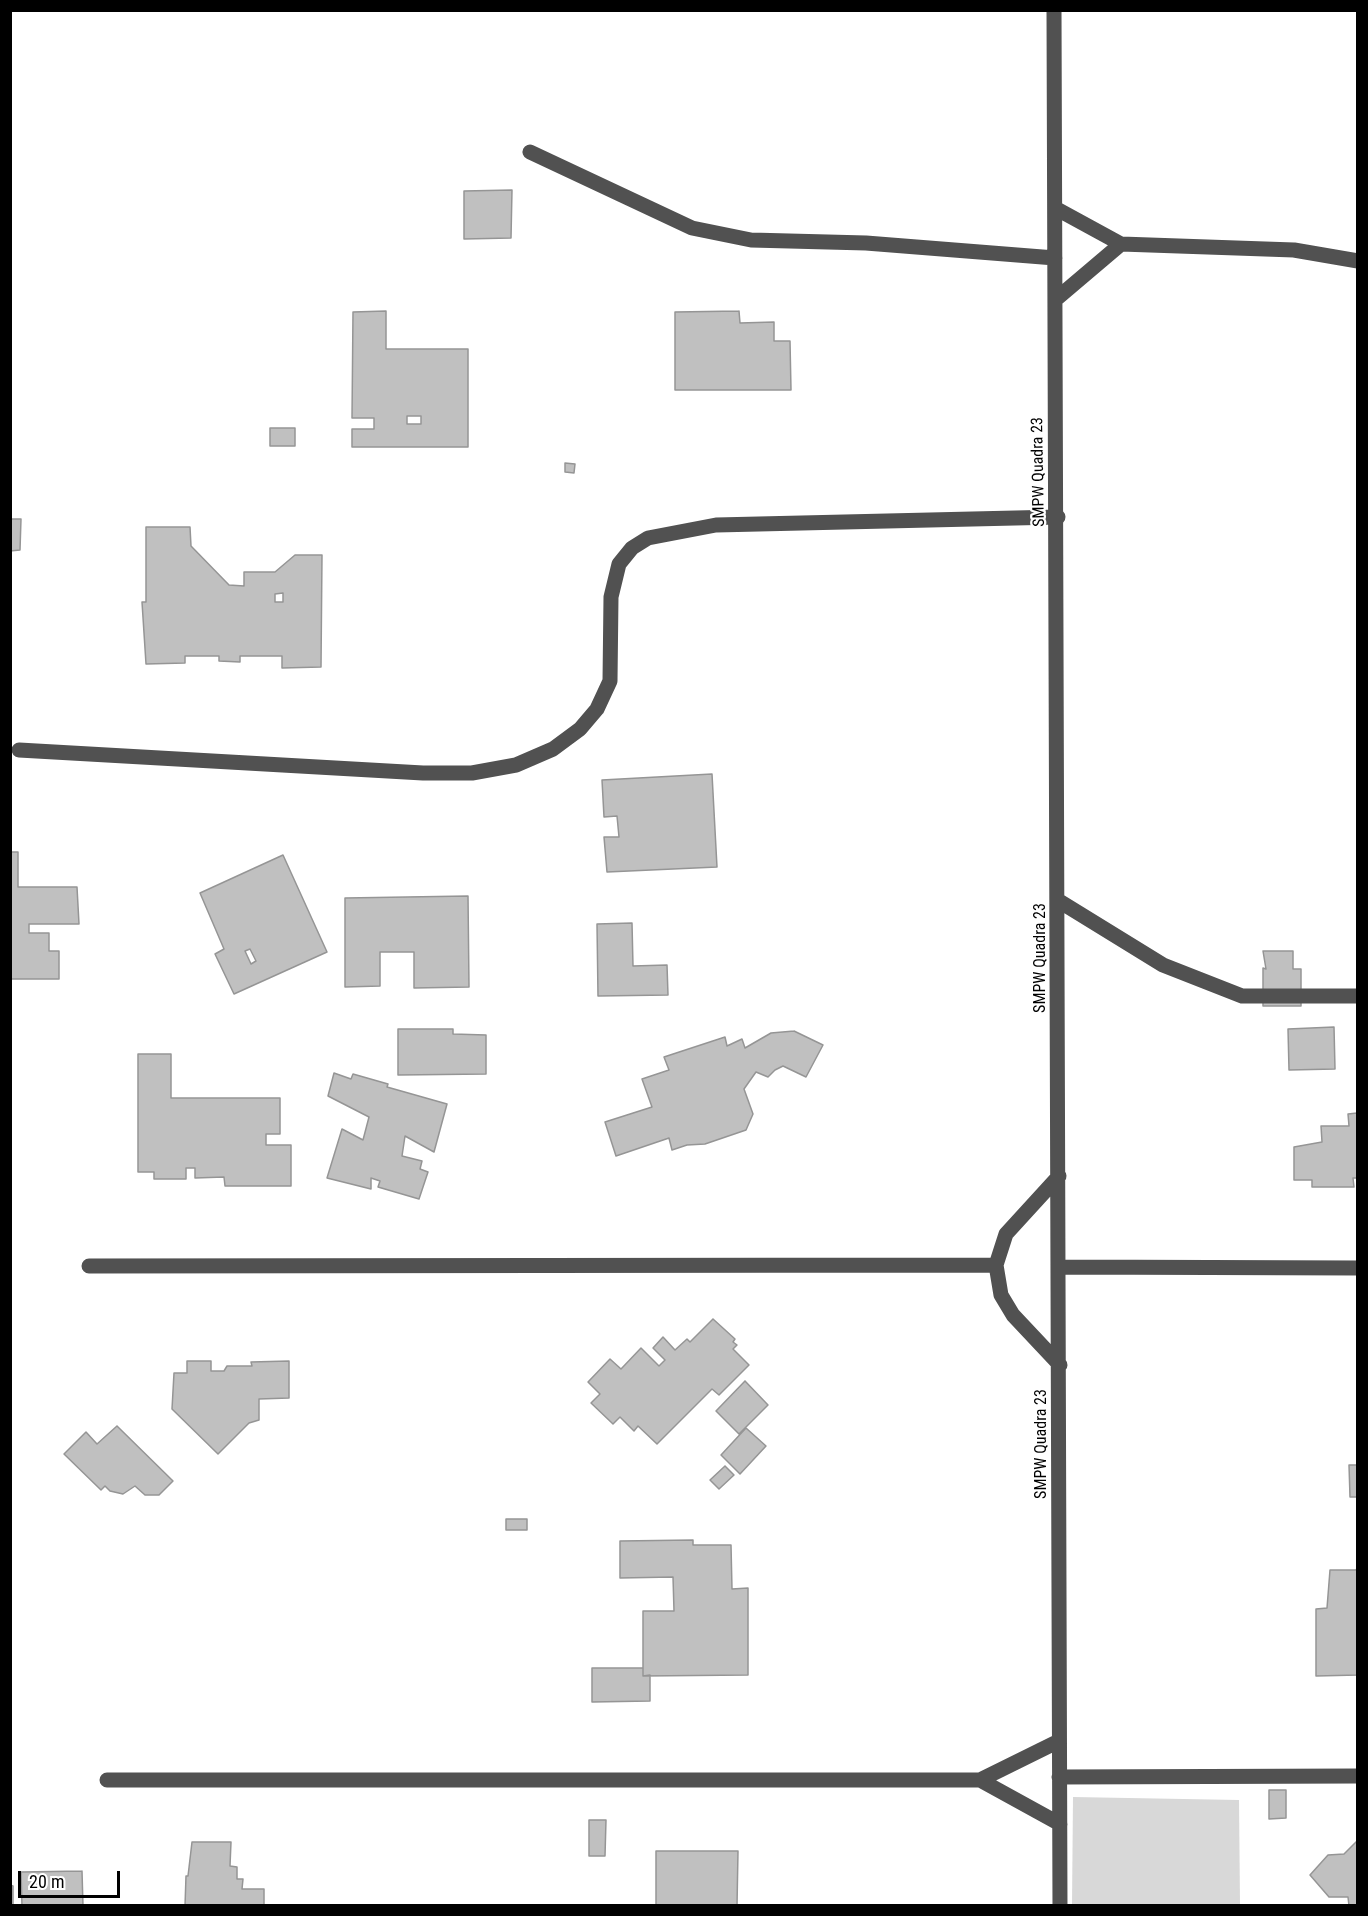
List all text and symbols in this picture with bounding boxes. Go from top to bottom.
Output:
street label: SMPW Quadra 23 [1028,417,1050,527]
street label: SMPW Quadra 23 [1031,903,1051,1013]
street label: SMPW Quadra 23 [1032,1389,1052,1499]
scale bar [21,1859,123,1897]
text: 20 m [29,1871,64,1892]

